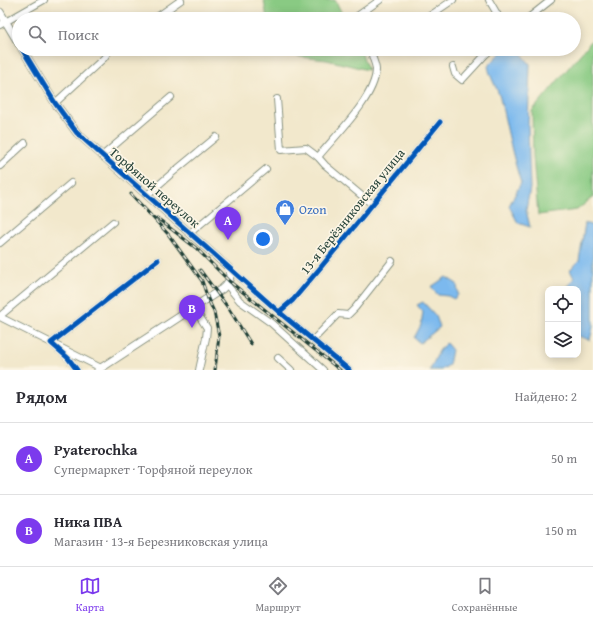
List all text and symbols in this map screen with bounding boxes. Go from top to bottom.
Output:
search box [12,12,581,56]
icon: search [26,23,48,45]
text: Поиск [58,24,99,45]
street label: Торфяной переулок [105,143,204,232]
street label: 13-я Берёзниковская улица [296,144,410,278]
shop icon: Ozon [274,198,296,226]
place label: Ozon [299,200,327,219]
pin: A [215,207,241,240]
your location [253,229,273,249]
map controls [545,286,581,358]
button: locate [545,286,581,322]
pin: B [179,295,205,328]
button: layers [545,322,581,358]
text: Рядом [16,384,67,409]
text: Найдено: 2 [515,387,577,406]
text: Pyaterochka [54,439,137,460]
text: A [25,449,33,468]
text: 50 m [551,449,577,468]
text: Супермаркет · Торфяной переулок [54,460,252,479]
text: Ника ПВА [54,511,122,532]
text: B [25,521,33,540]
text: 150 m [545,521,577,540]
text: Магазин · 13-я Березниковская улица [54,532,268,551]
tab: Карта [76,575,104,615]
tab: Маршрут [255,575,300,615]
tab: Сохранённые [452,575,517,615]

